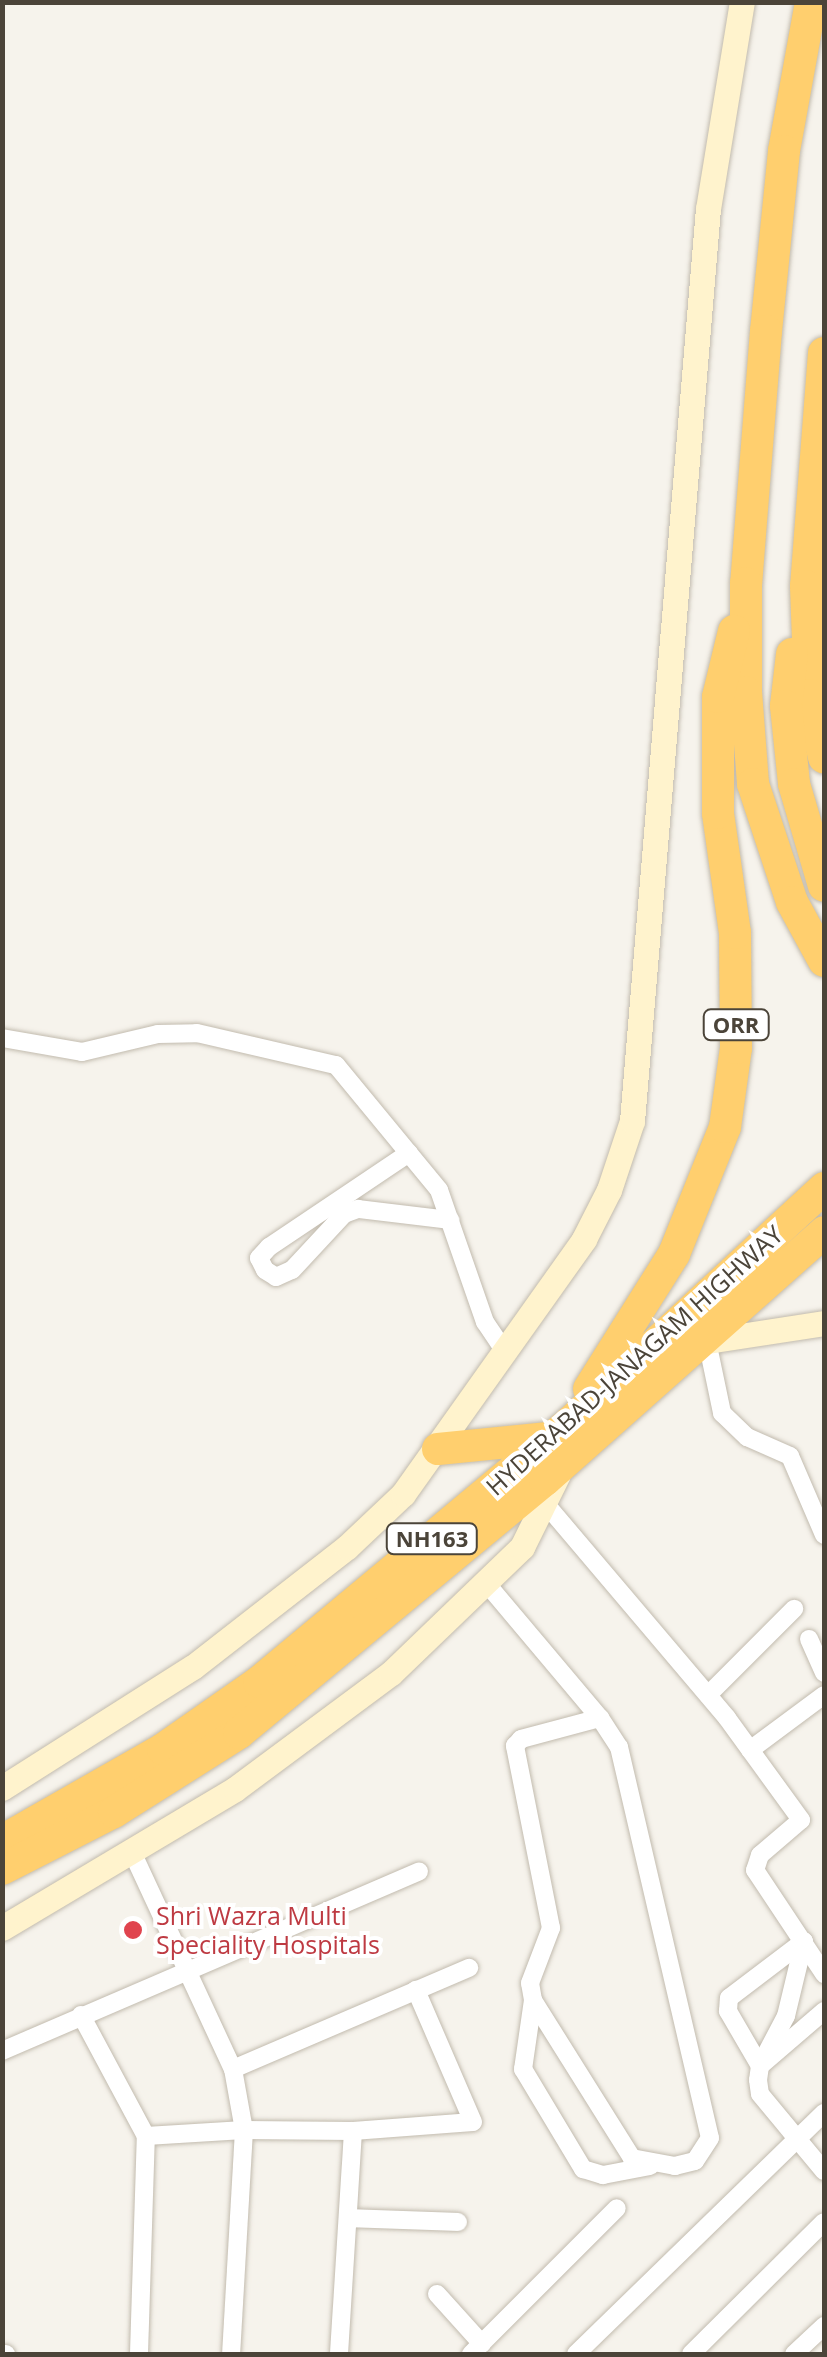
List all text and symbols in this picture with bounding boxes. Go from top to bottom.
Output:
road number: ORR [701,1008,771,1042]
street label: HYDERABAD-JANAGAM HIGHWAY [479,1219,789,1501]
road number: NH163 [384,1522,480,1556]
place label: Shri Wazra Multi Speciality Hospitals [156,1901,380,1960]
marker: Shri Wazra Multi Speciality Hospitals [120,1917,146,1943]

